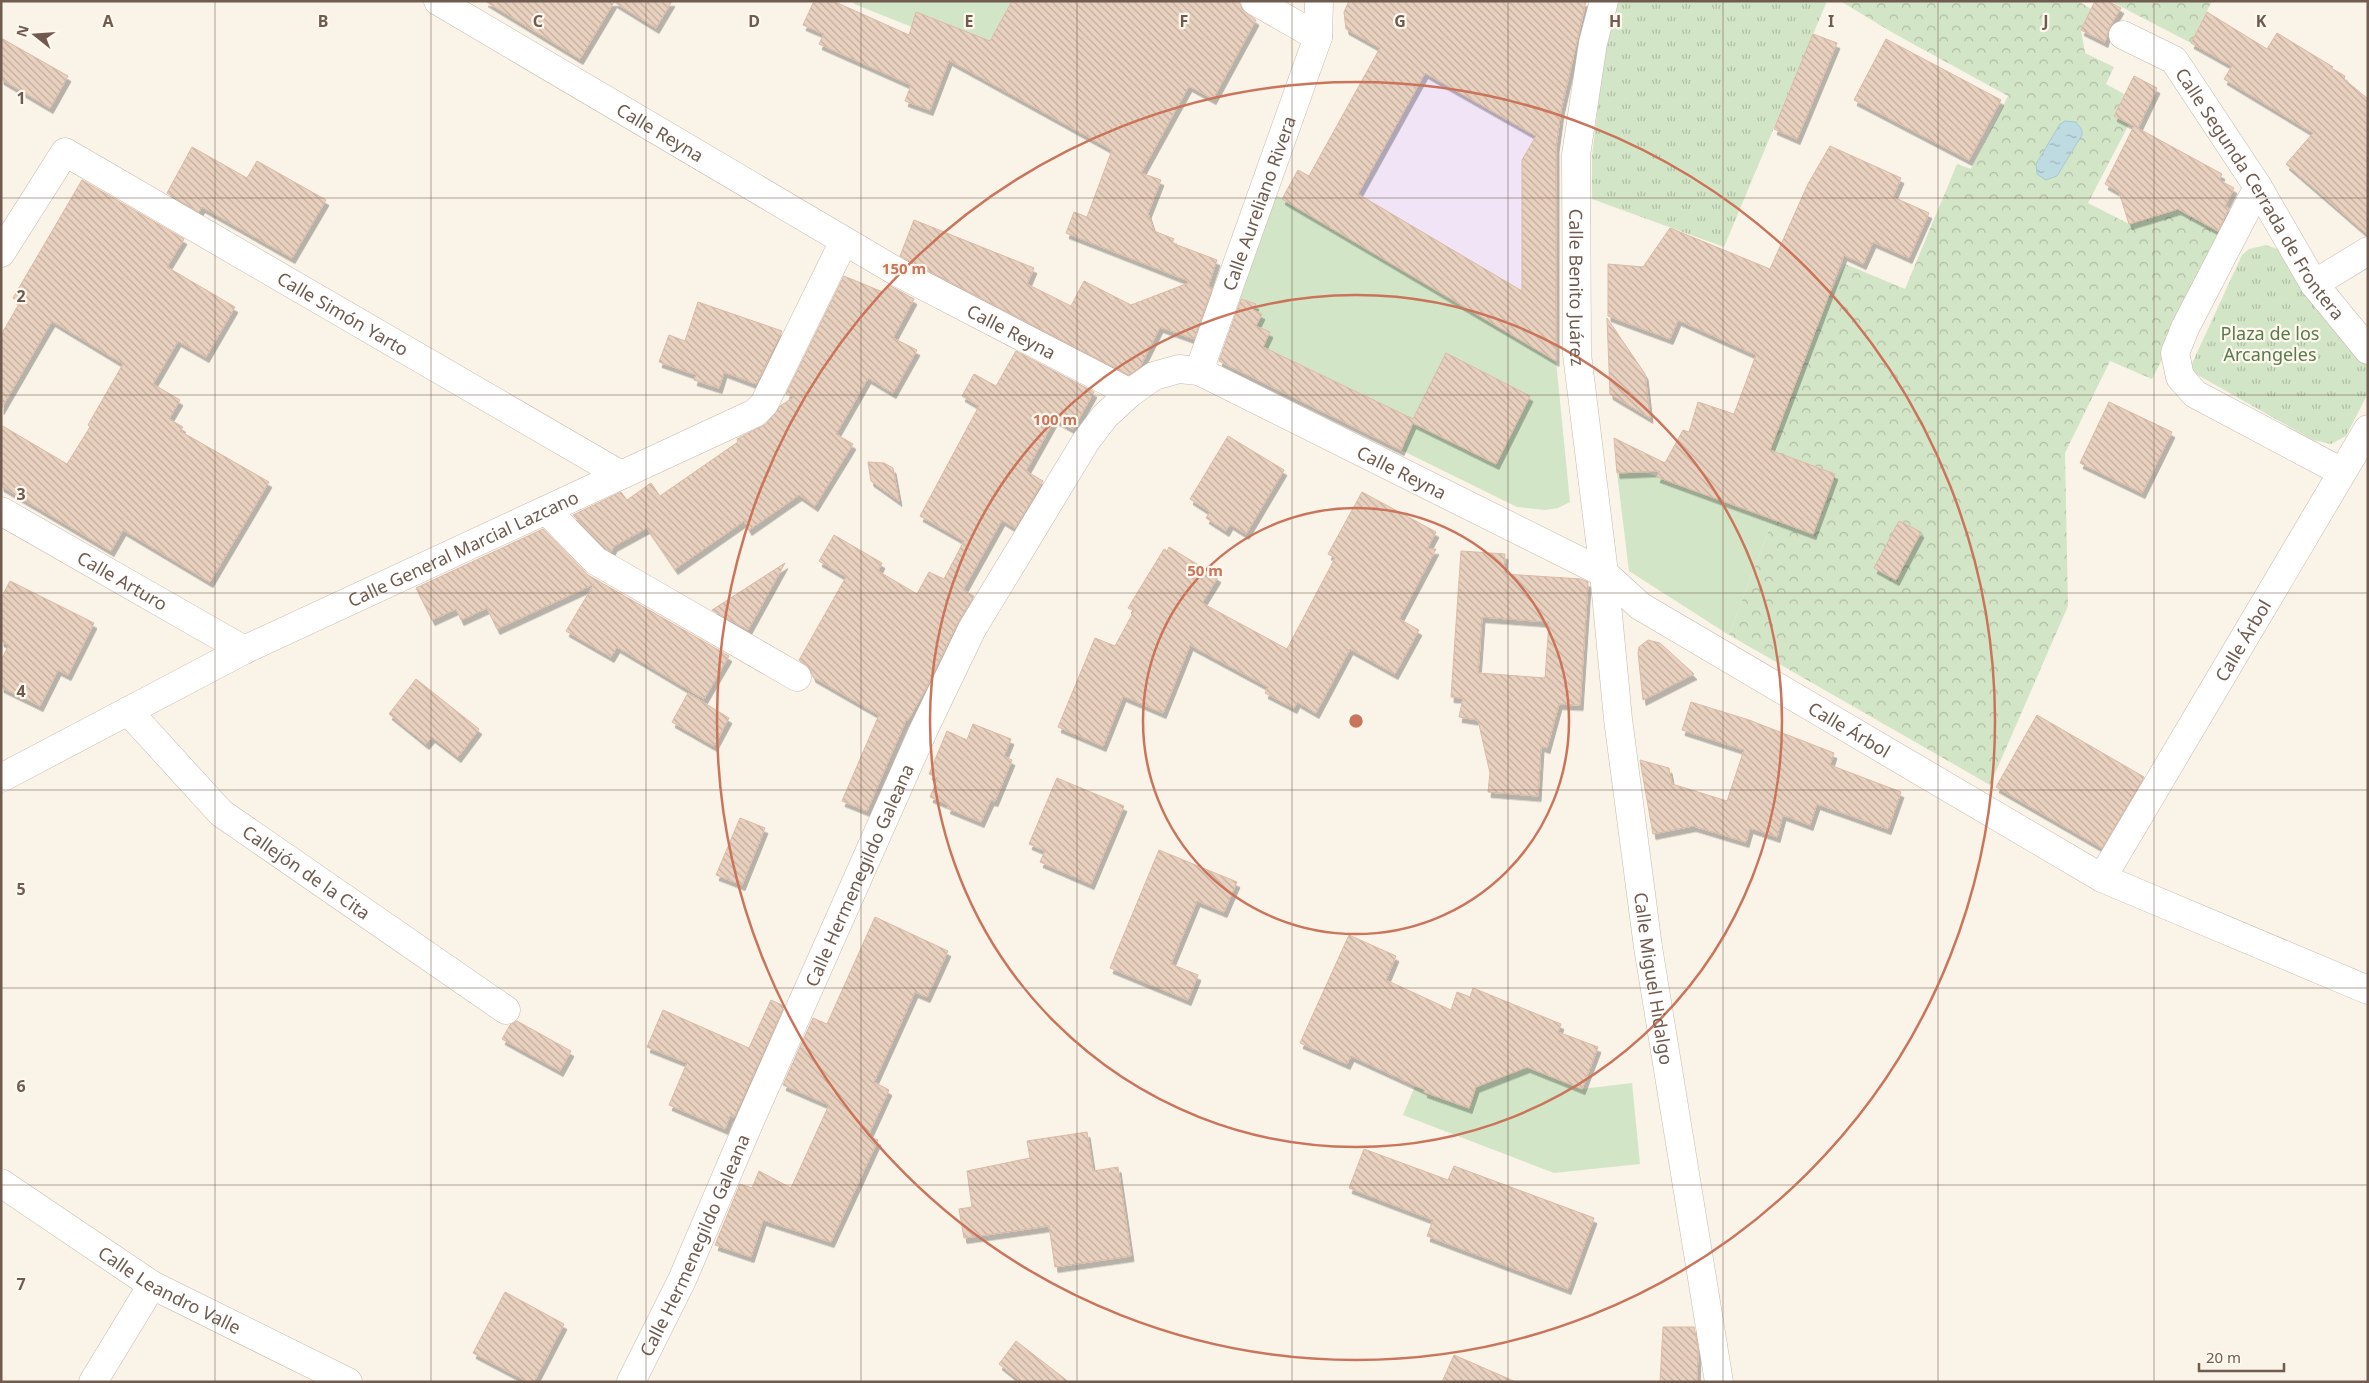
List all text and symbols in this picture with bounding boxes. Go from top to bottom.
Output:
north arrow [10,10,60,60]
text: A [102,10,114,32]
text: B [318,10,328,32]
text: C [533,10,543,32]
text: D [748,10,760,32]
text: E [965,10,974,32]
text: F [1180,10,1188,32]
text: G [1394,10,1406,32]
text: H [1609,10,1621,32]
text: I [1828,10,1834,32]
text: J [2041,10,2049,32]
text: K [2256,10,2267,32]
text: N [11,23,33,39]
street label: Calle Segunda Cerrada de Frontera [2170,63,2350,324]
text: 1 [16,87,26,109]
street label: Calle Reyna [612,97,708,167]
street label: Calle Aureliano Rivera [1217,113,1301,294]
street label: Calle Benito Juárez [1564,209,1590,367]
text: 150 m [882,258,926,278]
street label: Calle Simón Yarto [273,266,413,361]
text: 2 [16,285,26,307]
street label: Calle Reyna [963,298,1060,364]
park label: Plaza de los Arcangeles [2221,321,2319,366]
text: 100 m [1033,409,1077,429]
street label: Calle Reyna [1353,440,1450,505]
text: 3 [16,483,26,505]
street label: Calle General Marcial Lazcano [344,485,582,612]
street label: Calle Arturo [73,545,172,616]
text: 50 m [1187,560,1223,580]
street label: Calle Árbol [2209,595,2276,686]
text: 4 [16,680,26,702]
street label: Calle Árbol [1804,696,1895,763]
centre of rings [1347,712,1365,730]
street label: Calle Hermenegildo Galeana [799,760,919,990]
street label: Callejón de la Cita [238,819,375,925]
text: 5 [16,878,26,900]
street label: Calle Miguel Hidalgo [1629,891,1679,1066]
text: 6 [16,1075,26,1097]
street label: Calle Hermenegildo Galeana [634,1130,755,1360]
street label: Calle Leandro Valle [94,1240,245,1339]
text: 7 [16,1273,26,1295]
scale bar [2199,1340,2284,1372]
text: 20 m [2206,1347,2241,1367]

